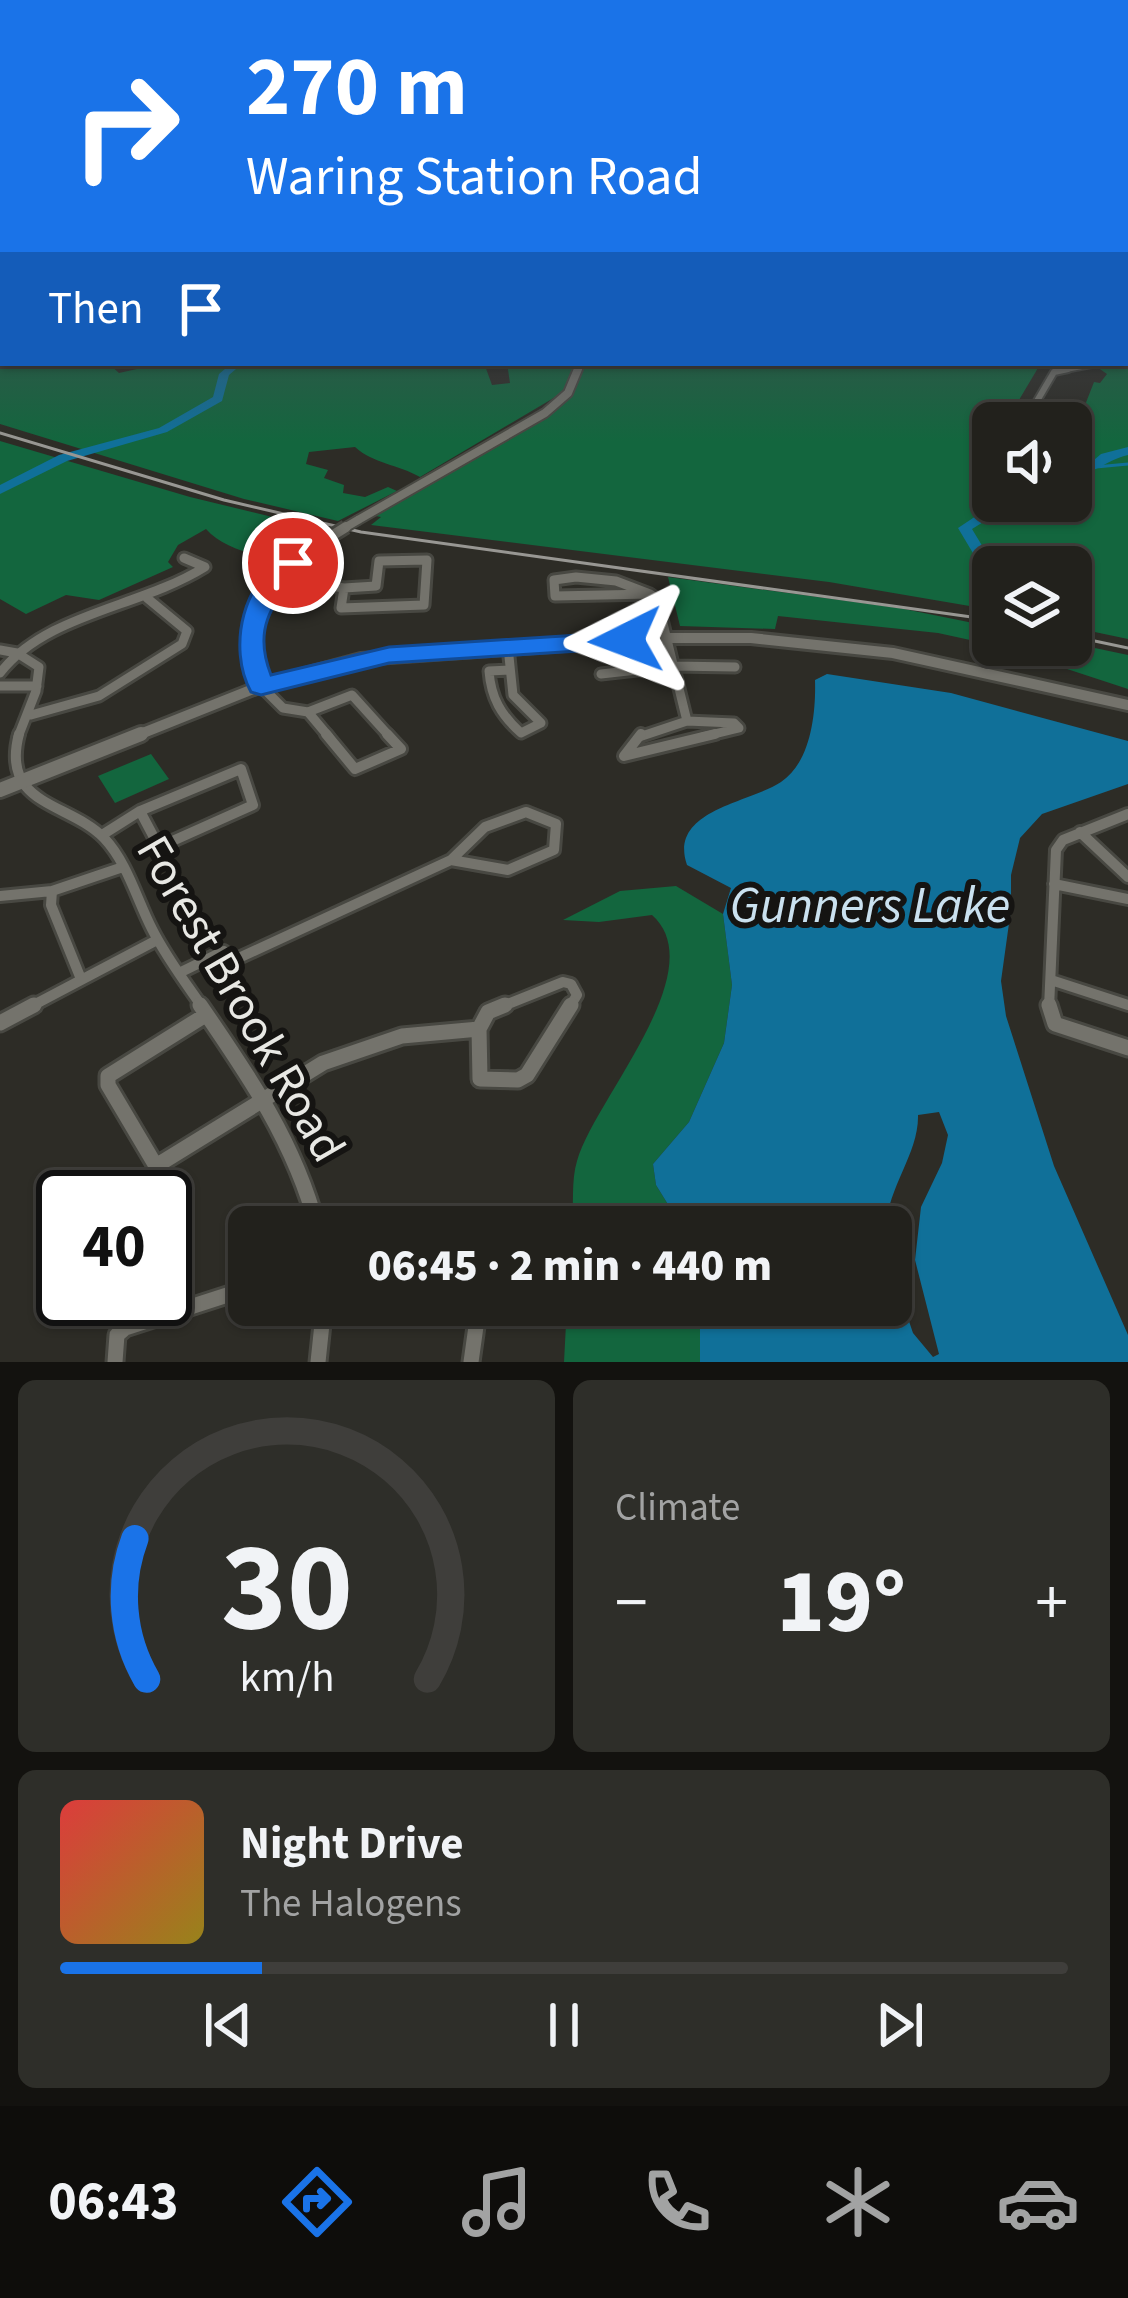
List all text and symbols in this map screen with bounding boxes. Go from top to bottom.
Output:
text: 270 m [246,28,468,148]
icon: right [48,48,204,204]
text: Waring Station Road [246,139,703,216]
icon: arrive [168,276,234,342]
text: Then [48,277,144,341]
map controls [972,402,1092,666]
button: sound [972,402,1092,522]
pin [242,512,344,614]
icon: arrive [260,530,326,596]
button: layers [972,546,1092,666]
position arrow [563,577,689,703]
street label: Forest Brook Road [119,823,361,1175]
water label: Gunners Lake [730,870,1010,942]
speed limit sign: 40 [36,1170,192,1326]
text: 06:45 · 2 min · 440 m [368,1234,772,1298]
text: Climate [615,1480,740,1536]
text: 30 [221,1500,352,1678]
text: 19° [777,1539,906,1667]
text: − [615,1556,648,1650]
text: + [1035,1556,1068,1650]
text: km/h [239,1647,334,1708]
text: Night Drive [240,1812,464,1876]
text: The Halogens [240,1876,462,1932]
icon: previous [195,1992,261,2058]
icon: pause [531,1992,597,2058]
icon: next [867,1992,933,2058]
icon: directions [275,2160,359,2244]
icon: music [455,2160,539,2244]
icon: phone [635,2160,719,2244]
icon: climate [816,2160,900,2244]
icon: car [996,2160,1080,2244]
text: 06:43 [48,2164,178,2241]

